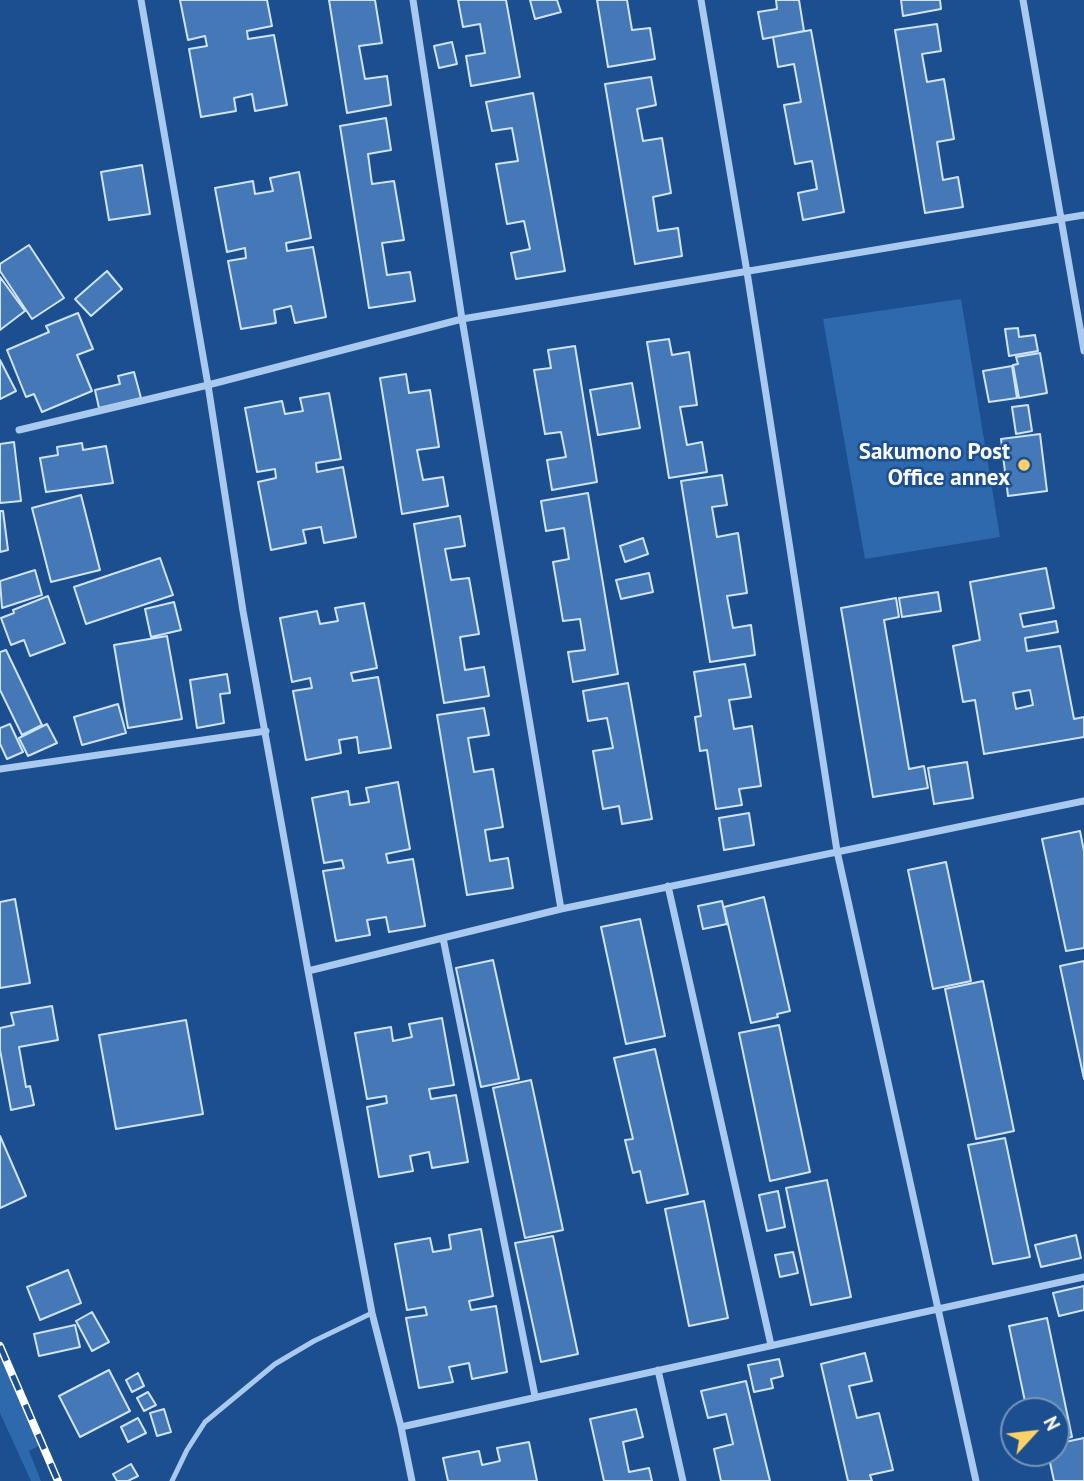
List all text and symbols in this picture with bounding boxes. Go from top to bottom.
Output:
place label: Sakumono Post Office annex [859,438,1010,492]
marker: Sakumono Post Office annex [1016,457,1032,473]
north arrow [1000,1397,1070,1467]
text: N [1038,1412,1065,1434]

